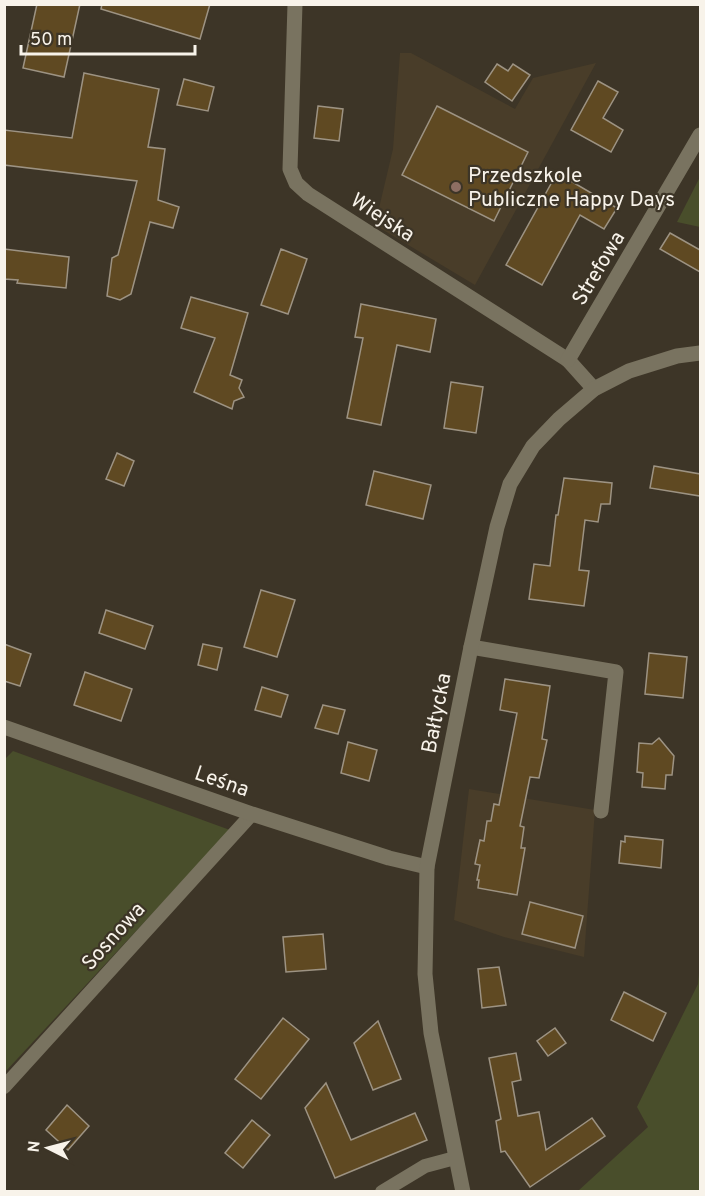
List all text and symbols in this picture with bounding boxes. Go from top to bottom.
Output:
scale bar [21,18,195,56]
text: 50 m [30,29,72,52]
place label: Przedszkole Publiczne Happy Days [468,163,675,214]
marker: Przedszkole Publiczne Happy Days [449,180,463,194]
street label: Wiejska [345,188,419,249]
street label: Strefowa [567,227,632,311]
street label: Bałtycka [416,671,458,756]
street label: Leśna [191,761,252,804]
street label: Sosnowa [76,897,152,977]
north arrow [18,1118,78,1178]
text: N [25,1140,46,1153]

